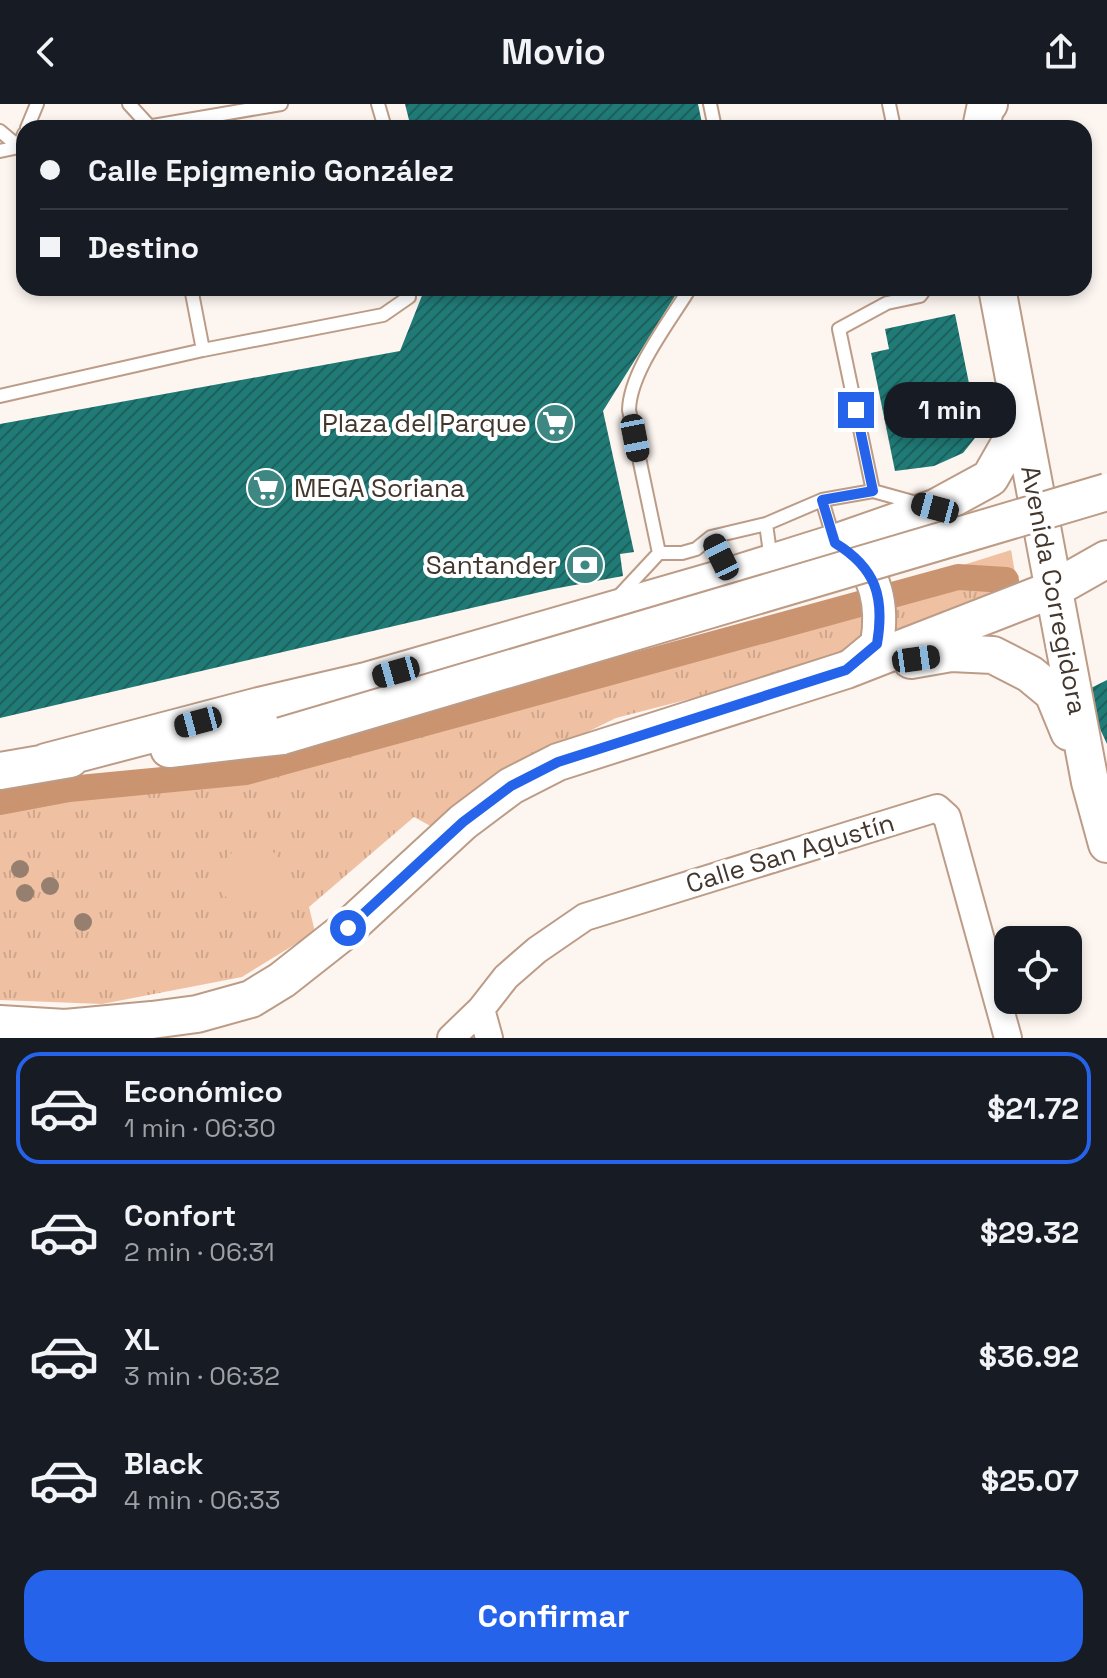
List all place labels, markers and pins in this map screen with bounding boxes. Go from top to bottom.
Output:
supermarket icon: Plaza del Parque [534,402,576,444]
place label: Plaza del Parque [322,406,527,440]
supermarket icon: MEGA Soriana [245,467,287,509]
place label: MEGA Soriana [294,471,465,505]
bank icon: Santander [564,544,606,586]
place label: Santander [426,548,557,582]

